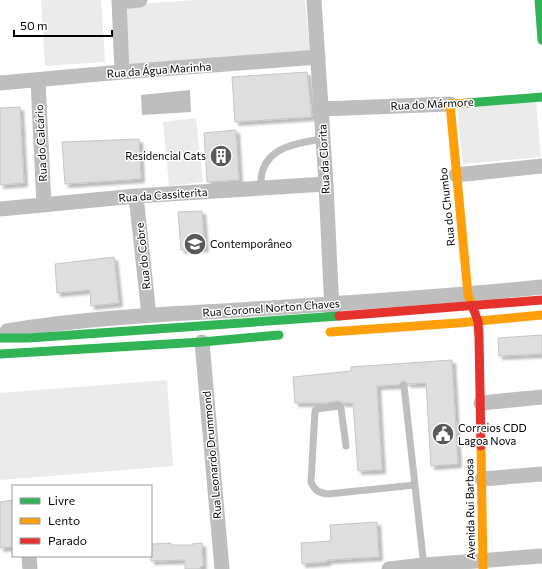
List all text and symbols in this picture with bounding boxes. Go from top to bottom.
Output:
scale bar [14,12,112,38]
text: 50 m [20,18,48,32]
street label: Rua da Água Marinha [106,58,212,80]
street label: Rua do Mármore [390,95,474,112]
street label: Rua do Calcário [32,104,49,182]
street label: Rua da Clorita [315,124,332,194]
building icon: Residencial Cats [208,143,234,169]
place label: Residencial Cats [125,149,206,162]
street label: Rua do Chumbo [436,167,457,247]
street label: Rua da Cassiterita [118,185,208,204]
street label: Rua do Cobre [133,222,152,290]
school or university icon: Contemporâneo [182,231,208,257]
place label: Contemporâneo [210,237,292,250]
street label: Rua Coronel Norton Chaves [202,296,340,319]
street label: Rua Leonardo Drummond [199,391,224,520]
public building icon: Correios CDD Lagoa Nova [430,421,456,447]
place label: Correios CDD Lagoa Nova [458,421,527,447]
street label: Avenida Rui Barbosa [462,458,477,560]
legend [12,485,152,557]
text: Livre [48,493,75,507]
text: Lento [48,513,80,527]
text: Parado [48,533,87,547]

